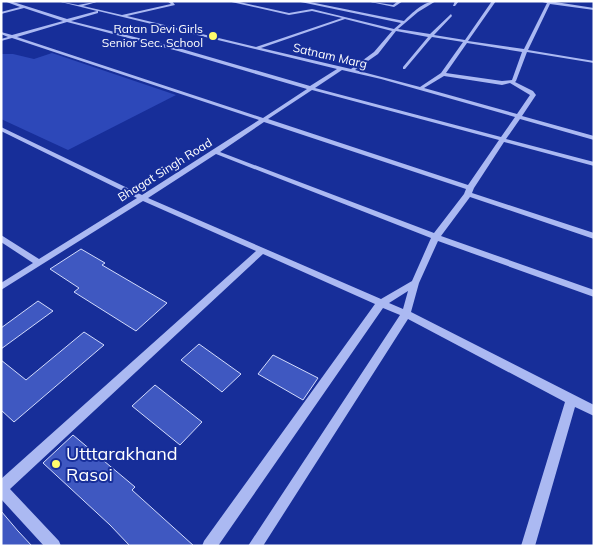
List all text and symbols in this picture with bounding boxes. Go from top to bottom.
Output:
place label: Ratan Devi Girls Senior Sec. School [102,21,203,50]
marker: Ratan Devi Girls Senior Sec. School [207,30,219,42]
street label: Satnam Marg [291,40,369,71]
street label: Bhagat Singh Road [115,135,215,205]
place label: Utttarakhand Rasoi [66,442,178,486]
marker: Utttarakhand Rasoi [50,458,62,470]

